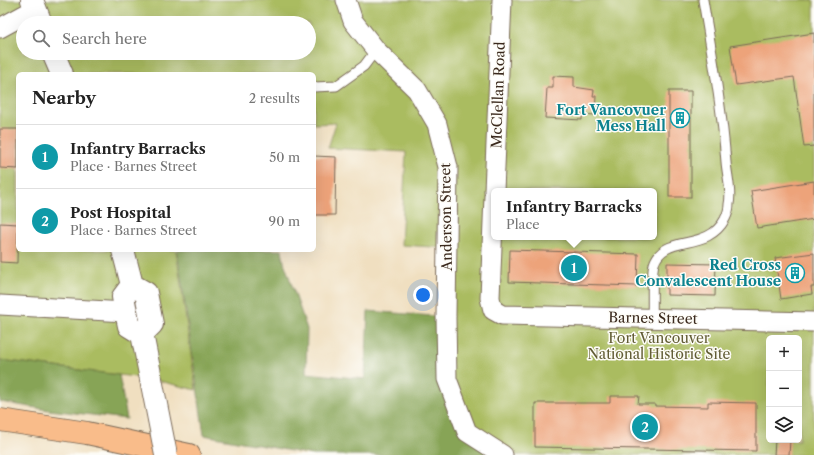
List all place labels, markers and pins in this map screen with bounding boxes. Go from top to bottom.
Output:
place label: Fort Vancovuer Mess Hall [556,101,666,135]
building icon: Fort Vancovuer Mess Hall [669,107,691,129]
pin: 1 [561,253,587,283]
place label: Red Cross Convalescent House [635,256,781,290]
building icon: Red Cross Convalescent House [784,262,806,284]
pin: 2 [632,412,658,442]

